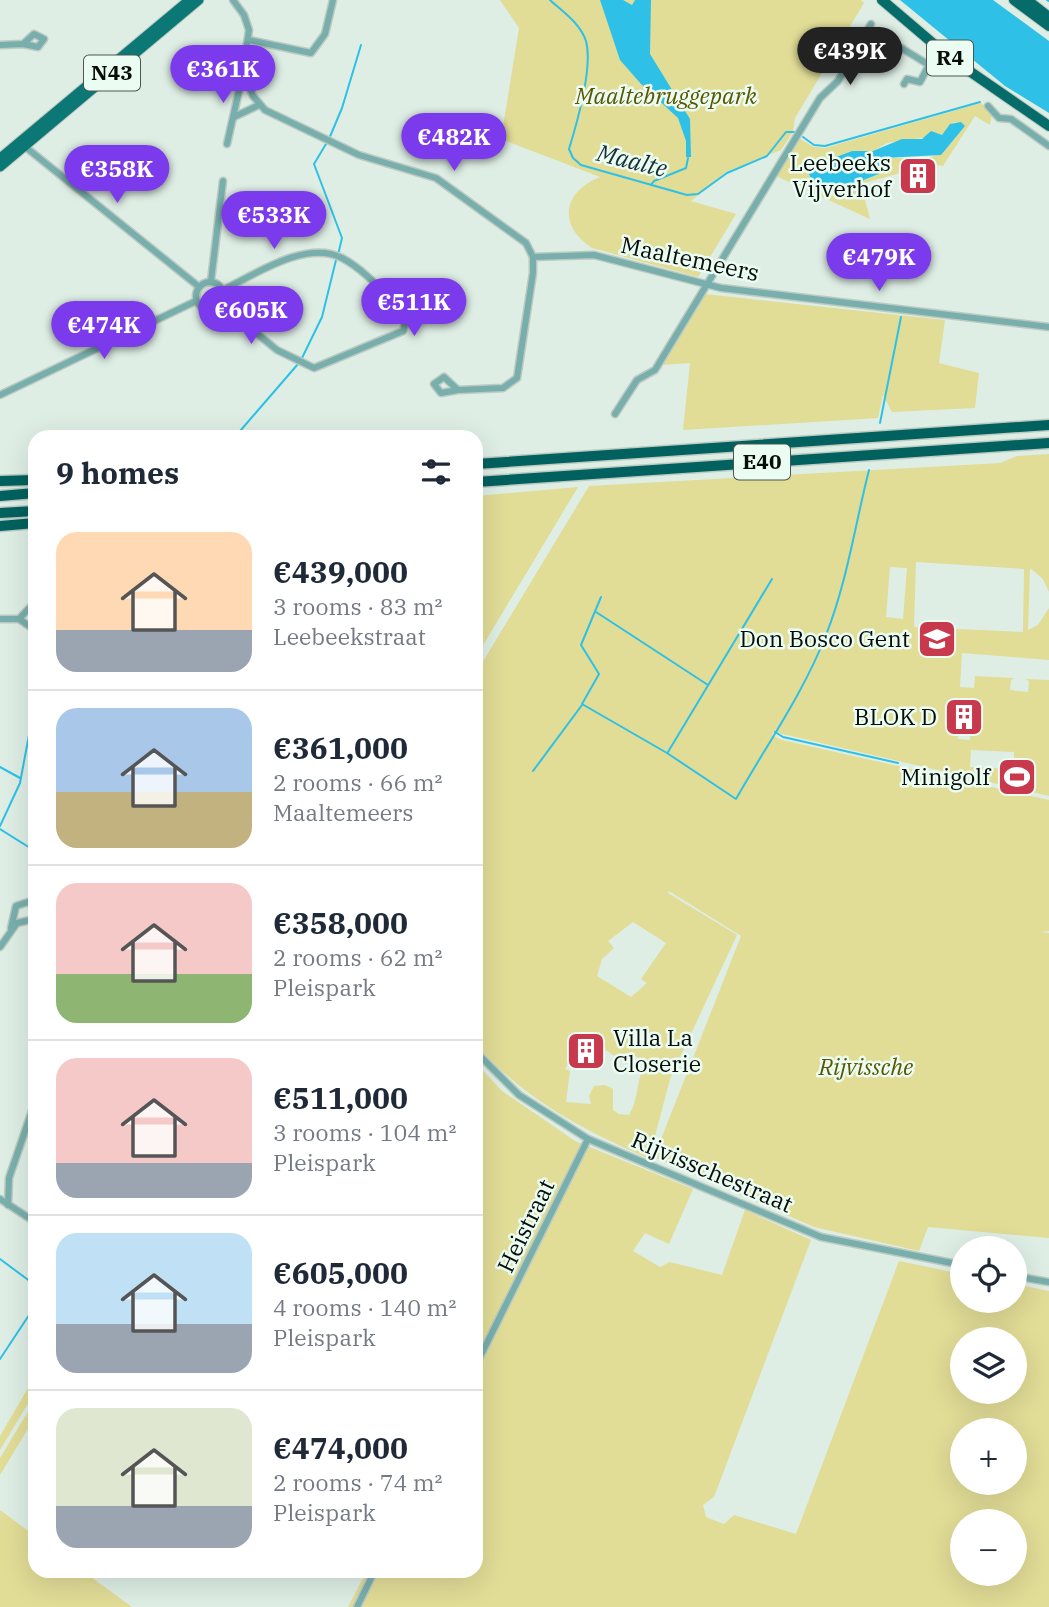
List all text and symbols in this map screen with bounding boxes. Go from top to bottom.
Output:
pin: €439K [801,28,899,87]
text: €439K [813,35,887,65]
road number: R4 [927,41,973,76]
pin: €361K [174,46,272,105]
text: €361K [186,53,260,83]
road number: N43 [84,56,140,90]
park label: Maaltebruggepark [574,80,758,110]
pin: €482K [405,114,503,173]
text: €482K [417,121,491,151]
water label: Maalte [593,136,671,184]
pin: €358K [68,146,166,205]
place label: Leebeeks Vijverhof [789,147,893,203]
text: €358K [80,153,154,183]
building icon: Leebeeks Vijverhof [897,155,939,197]
pin: €533K [225,191,323,251]
text: €533K [237,199,311,229]
street label: Maaltemeers [618,229,762,287]
pin: €479K [830,233,928,293]
text: €479K [842,241,916,271]
pin: €511K [365,278,463,338]
pin: €605K [202,286,300,346]
text: €511K [377,286,451,316]
text: €605K [214,294,288,324]
pin: €474K [55,302,153,361]
text: €474K [67,309,141,339]
road number: E40 [734,444,790,480]
text: 9 homes [56,453,179,492]
icon: filters [417,453,455,491]
text: €439,000 [273,552,408,591]
icon: home [112,560,196,644]
text: 3 rooms · 83 m² [273,591,443,621]
school or university icon: Don Bosco Gent [916,618,958,660]
text: Leebeekstraat [273,621,426,651]
place label: Don Bosco Gent [739,623,910,653]
building icon: BLOK D [943,696,985,738]
place label: BLOK D [854,701,937,731]
text: €361,000 [273,728,408,767]
icon: home [112,736,196,820]
sports icon: Minigolf [996,756,1038,798]
place label: Minigolf [901,761,992,791]
text: 2 rooms · 66 m² [273,767,443,797]
text: Maaltemeers [273,797,414,827]
text: €358,000 [273,903,408,942]
icon: home [112,911,196,995]
text: 2 rooms · 62 m² [273,942,443,972]
text: Pleispark [273,972,376,1002]
place label: Villa La Closerie [613,1022,701,1078]
building icon: Villa La Closerie [565,1030,607,1072]
park label: Rijvissche [818,1051,913,1081]
text: €511,000 [273,1078,408,1117]
icon: home [112,1086,196,1170]
text: 3 rooms · 104 m² [273,1117,456,1147]
street label: Rijvisschestraat [627,1124,798,1219]
text: Pleispark [273,1147,376,1177]
street label: Heistraat [490,1174,561,1277]
map controls [950,1236,1027,1586]
button: locate [950,1236,1027,1313]
text: €605,000 [273,1253,408,1292]
icon: home [112,1261,196,1345]
text: 4 rooms · 140 m² [273,1292,456,1322]
text: Pleispark [273,1322,376,1352]
button: layers [950,1327,1027,1404]
button: + [950,1418,1027,1495]
text: €474,000 [273,1428,408,1467]
icon: home [112,1436,196,1520]
text: 2 rooms · 74 m² [273,1467,443,1497]
text: Pleispark [273,1497,376,1527]
button: − [950,1509,1027,1586]

